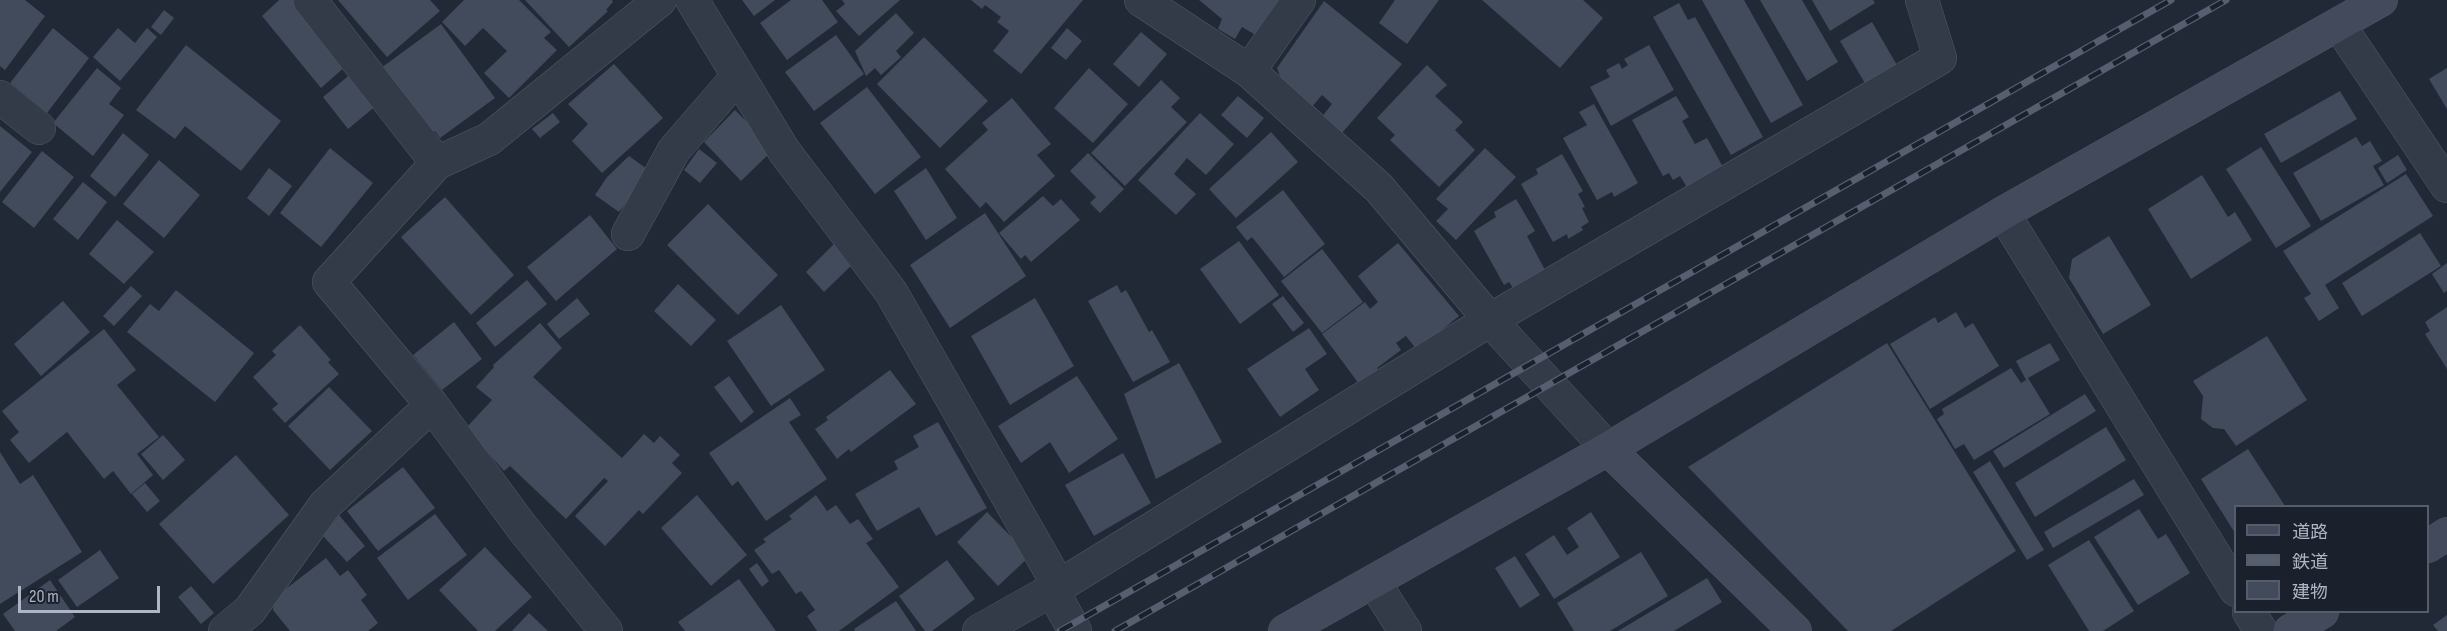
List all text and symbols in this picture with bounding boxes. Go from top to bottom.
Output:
legend [2234,505,2429,613]
text: 道路 [2292,522,2328,543]
text: 鉄道 [2292,552,2328,573]
scale bar [21,574,164,612]
text: 建物 [2292,582,2328,603]
text: 20 m [29,586,59,607]

